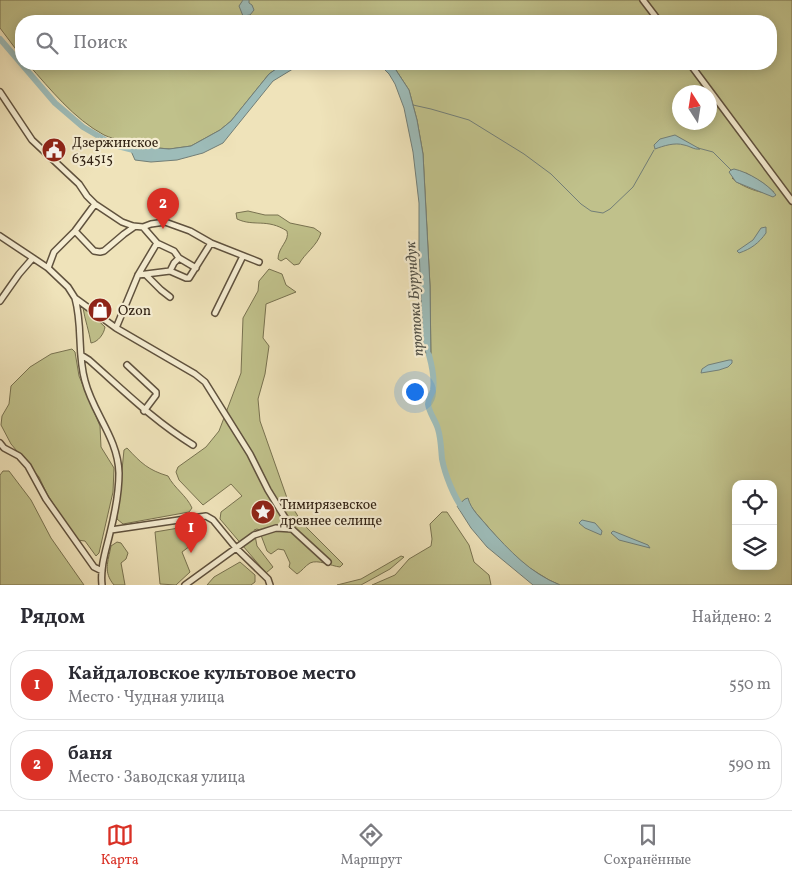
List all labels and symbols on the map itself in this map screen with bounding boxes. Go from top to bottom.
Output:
north arrow [672,85,717,130]
place label: Дзержинское 634515 [72,134,159,169]
public building icon: Дзержинское 634515 [41,137,67,163]
pin: 2 [147,188,179,229]
water label: протока Бурундук [401,240,430,357]
shop icon: Ozon [87,297,113,323]
place label: Ozon [118,302,151,321]
your location [402,379,428,405]
place label: Тимирязевское древнее селище [280,496,383,531]
place icon: Тимирязевское древнее селище [250,499,276,525]
pin: 1 [175,512,207,553]

